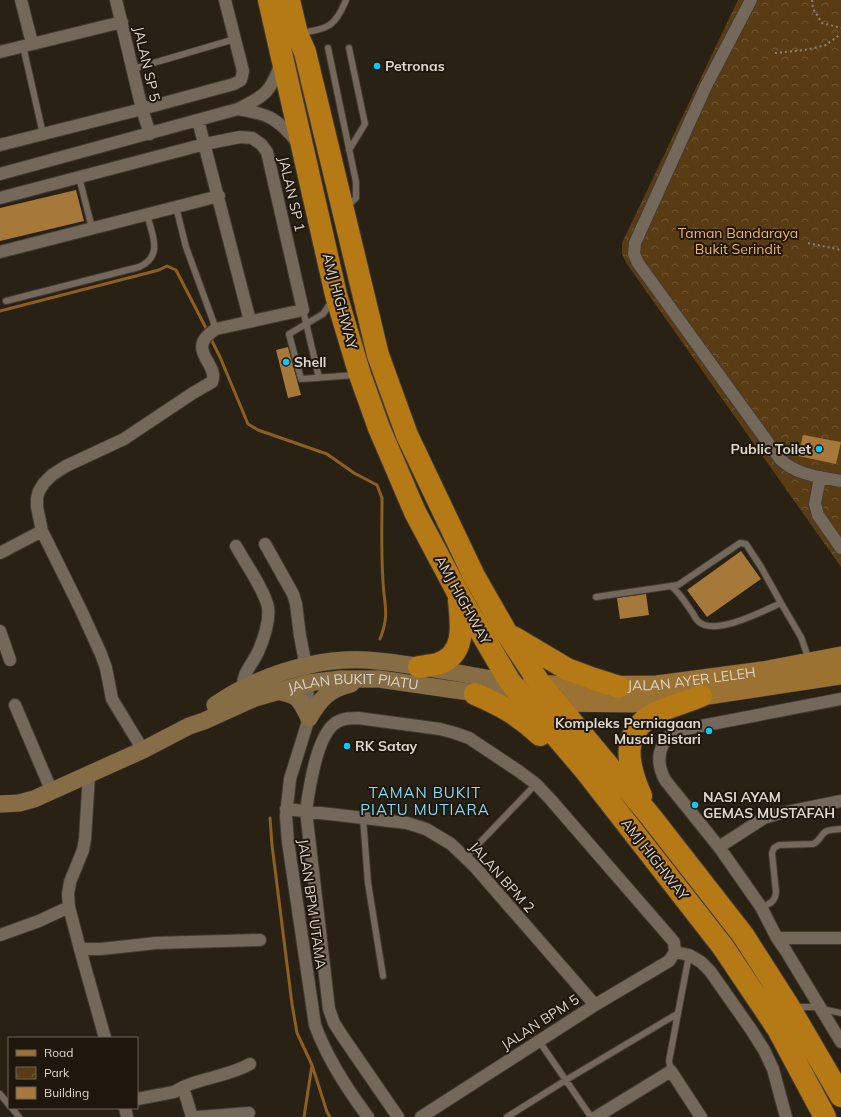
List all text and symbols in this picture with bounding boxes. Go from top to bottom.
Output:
street label: JALAN SP 5 [130,25,164,103]
place label: Petronas [385,57,445,75]
marker: Petronas [372,61,382,71]
street label: JALAN SP 1 [275,155,309,233]
park label: Taman Bandaraya Bukit Serindit [678,224,798,258]
street label: AMJ HIGHWAY [319,251,362,351]
place label: Shell [294,353,326,371]
marker: Shell [281,357,291,367]
place label: Public Toilet [730,440,812,458]
marker: Public Toilet [814,444,824,454]
street label: AMJ HIGHWAY [431,553,495,648]
street label: JALAN AYER LELEH [627,663,757,694]
street label: JALAN BUKIT PIATU [286,670,420,697]
place label: Kompleks Perniagaan Musai Bistari [555,714,701,748]
marker: Kompleks Perniagaan Musai Bistari [704,726,714,736]
place label: RK Satay [355,737,418,755]
marker: RK Satay [342,741,352,751]
district label: TAMAN BUKIT PIATU MUTIARA [360,783,490,819]
place label: NASI AYAM GEMAS MUSTAFAH [703,788,835,822]
marker: NASI AYAM GEMAS MUSTAFAH [690,800,700,810]
street label: AMJ HIGHWAY [618,815,693,904]
street label: JALAN BPM UTAMA [294,838,330,971]
street label: JALAN BPM 2 [465,838,539,916]
street label: JALAN BPM 5 [498,990,582,1054]
legend [8,1037,138,1109]
text: Road [44,1045,73,1060]
text: Park [44,1065,70,1080]
text: Building [44,1085,89,1100]

